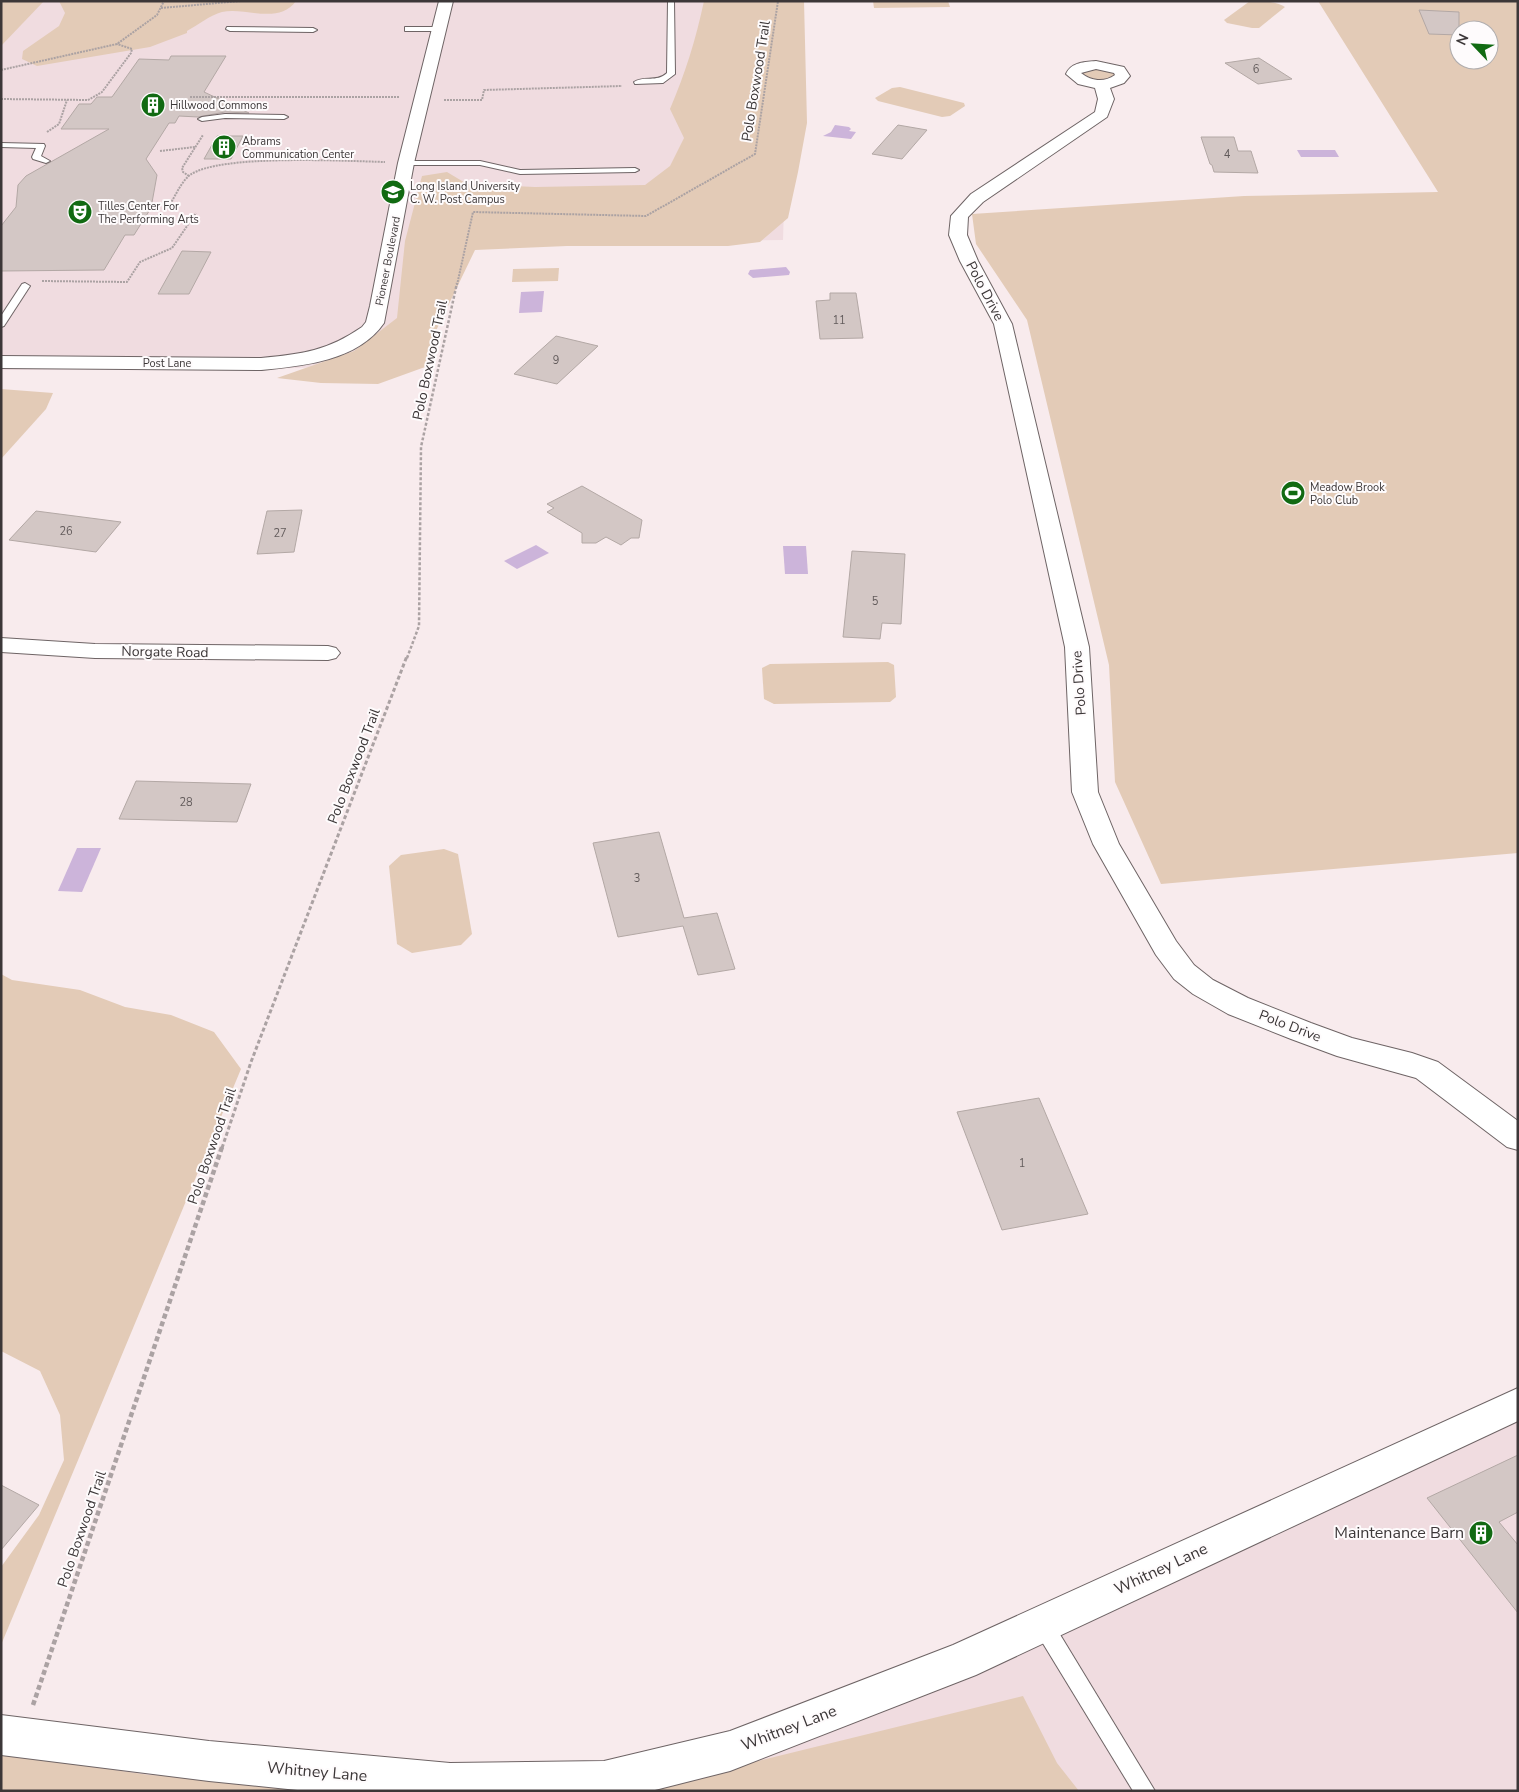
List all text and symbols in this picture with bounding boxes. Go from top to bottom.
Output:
street label: Polo Boxwood Trail [737,18,775,143]
north arrow [1449,20,1499,70]
text: N [1452,31,1473,48]
house number: 6 [1253,62,1260,77]
building icon: Hillwood Commons [140,92,166,118]
place label: Hillwood Commons [170,98,268,113]
building icon: Abrams Communication Center [211,134,237,160]
place label: Abrams Communication Center [242,134,354,162]
house number: 4 [1224,147,1231,162]
school or university icon: Long Island University C. W. Post Campus [380,179,406,205]
place label: Long Island University C. W. Post Campus [410,179,520,207]
theatre icon: Tilles Center For The Performing Arts [67,199,93,225]
place label: Tilles Center For The Performing Arts [98,199,199,227]
street label: Pioneer Boulevard [372,215,404,307]
street label: Polo Drive [961,258,1009,324]
street label: Polo Boxwood Trail [408,297,452,422]
house number: 11 [832,313,846,328]
house number: 9 [553,353,559,368]
street label: Post Lane [143,356,191,371]
sports icon: Meadow Brook Polo Club [1280,480,1306,506]
place label: Meadow Brook Polo Club [1310,480,1385,508]
house number: 26 [59,524,73,539]
house number: 27 [273,526,287,541]
house number: 5 [872,594,879,609]
street label: Norgate Road [121,642,209,662]
street label: Polo Drive [1067,650,1091,716]
street label: Polo Boxwood Trail [323,705,385,826]
house number: 28 [179,795,193,810]
house number: 3 [634,871,640,886]
street label: Polo Drive [1256,1005,1324,1047]
street label: Polo Boxwood Trail [183,1084,241,1207]
house number: 1 [1019,1156,1025,1171]
street label: Polo Boxwood Trail [53,1467,111,1590]
building icon: Maintenance Barn [1468,1520,1494,1546]
place label: Maintenance Barn [1334,1522,1464,1544]
street label: Whitney Lane [1111,1538,1211,1600]
street label: Whitney Lane [738,1700,840,1756]
street label: Whitney Lane [266,1757,368,1787]

